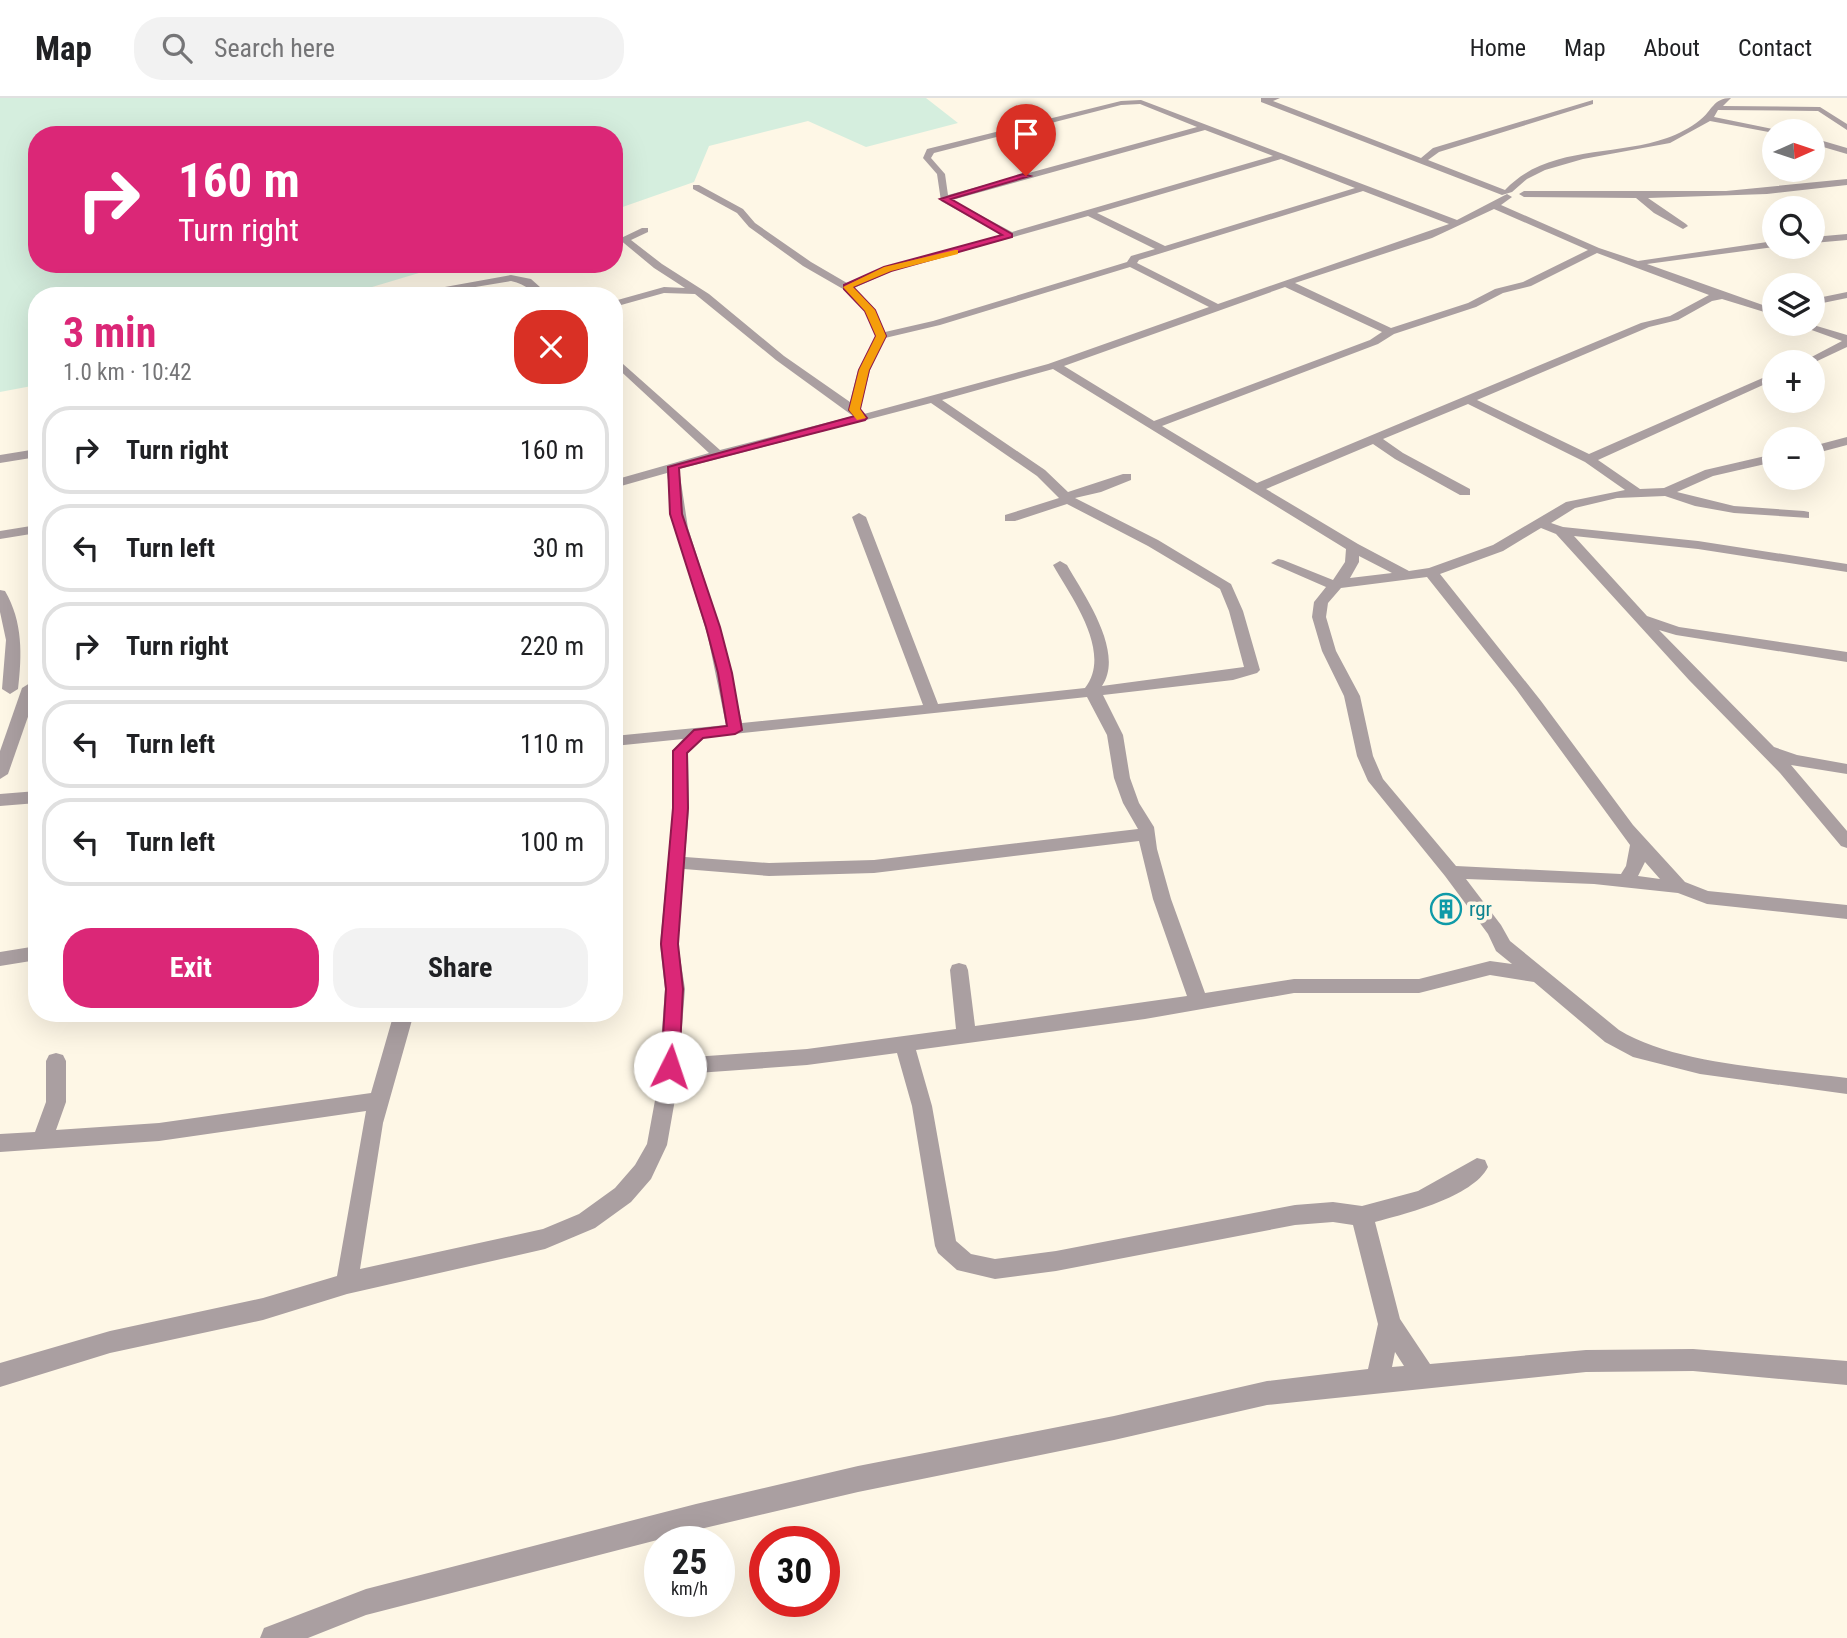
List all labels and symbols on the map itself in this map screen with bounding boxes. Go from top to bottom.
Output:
pin [996,104,1056,176]
north arrow [1762,119,1825,182]
building icon: rgr [1429,892,1463,926]
place label: rgr [1469,897,1492,921]
position arrow [633,1030,707,1104]
speed limit sign: 30 [749,1526,840,1617]

